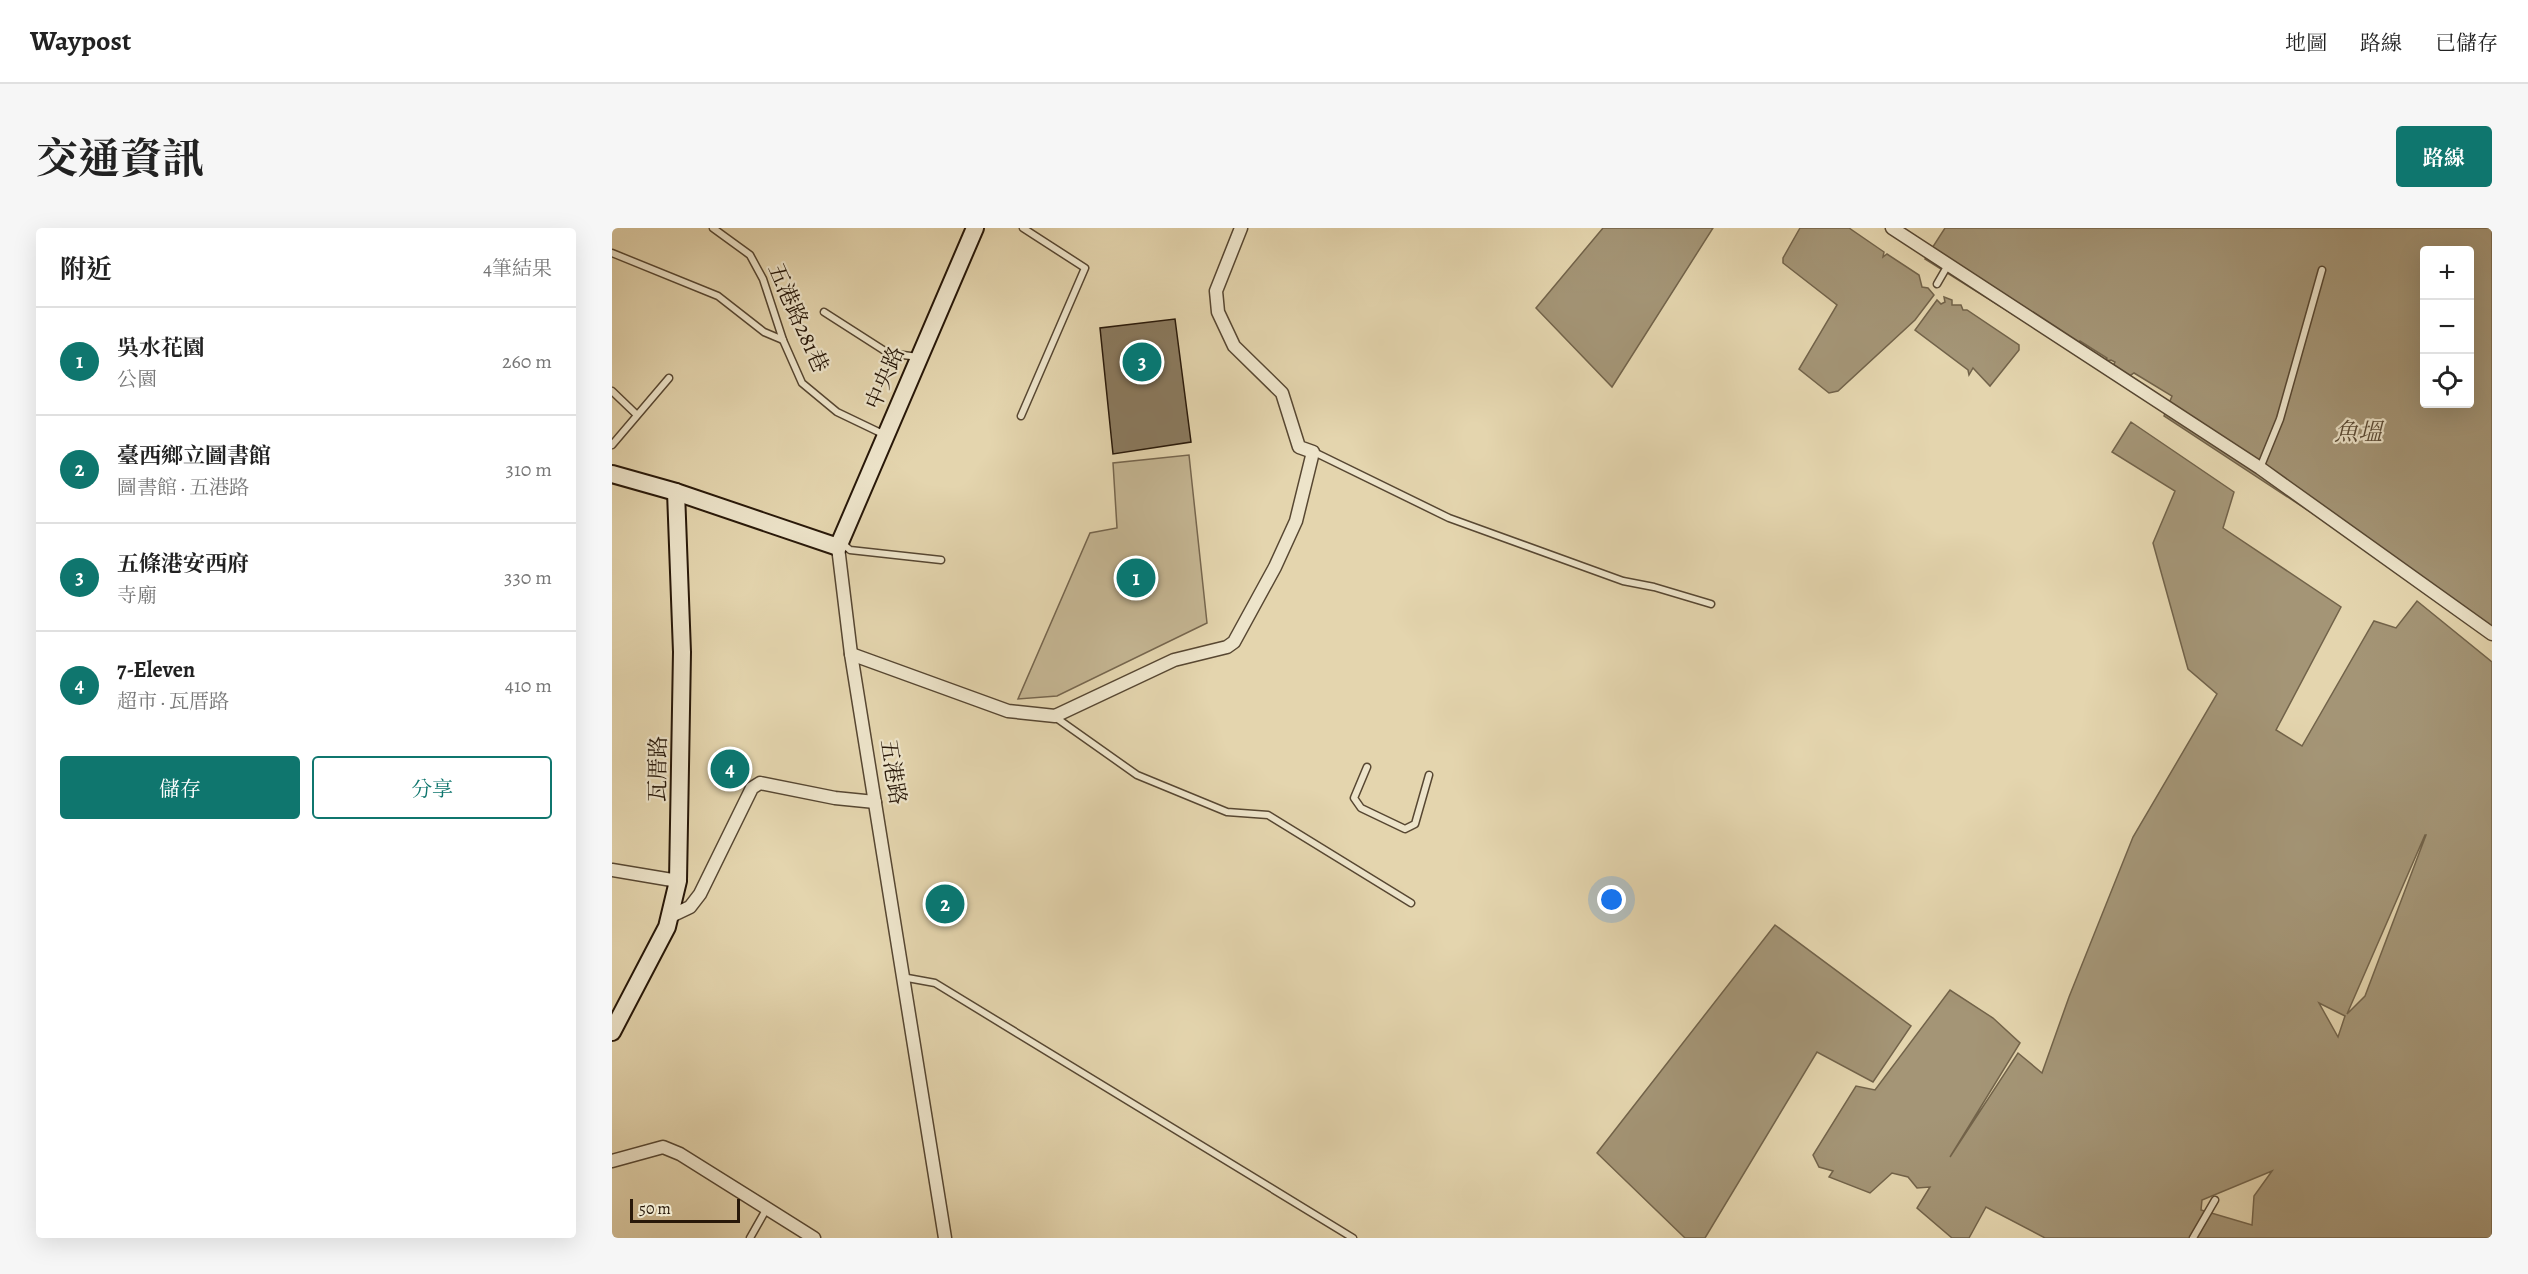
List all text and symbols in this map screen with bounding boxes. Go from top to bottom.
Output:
text: Waypost [30,22,131,60]
text: 地圖 [2285,29,2327,57]
text: 路線 [2360,29,2402,57]
text: 已儲存 [2435,29,2498,57]
button: 路線 [2396,126,2492,187]
text: 交通資訊 [36,130,204,187]
map controls [2420,246,2474,408]
button: + [2420,246,2474,300]
text: 附近 [60,252,112,287]
text: 4筆結果 [483,255,552,282]
street label: 五港路281巷 [761,259,835,377]
button: − [2420,300,2474,354]
text: 吳水花園 [117,333,205,363]
pin: 3 [1122,340,1162,384]
street label: 中央路 [858,342,912,414]
text: 1 [76,348,83,375]
text: 260 m [502,348,552,375]
button: locate [2420,354,2474,408]
text: 公園 [117,366,157,393]
water label: 魚塭 [2334,416,2385,448]
text: 臺西鄉立圖書館 [117,441,271,471]
text: 2 [75,456,84,483]
text: 310 m [506,456,552,483]
text: 圖書館 · 五港路 [117,474,249,501]
text: 五條港安西府 [117,549,249,579]
pin: 1 [1116,556,1156,600]
text: 3 [75,564,84,591]
text: 330 m [504,564,552,591]
text: 寺廟 [117,582,157,609]
text: 7-Eleven [117,655,195,685]
text: 4 [75,672,84,699]
text: 410 m [505,672,552,699]
text: 超市 · 瓦厝路 [117,688,229,715]
street label: 瓦厝路 [642,736,674,802]
street label: 五港路 [873,737,913,807]
pin: 4 [710,746,750,792]
button: 儲存 [60,756,300,819]
button: 分享 [312,756,552,819]
pin: 2 [926,882,964,926]
your location [1597,885,1626,914]
scale bar [630,1196,740,1224]
text: 50 m [639,1198,671,1220]

